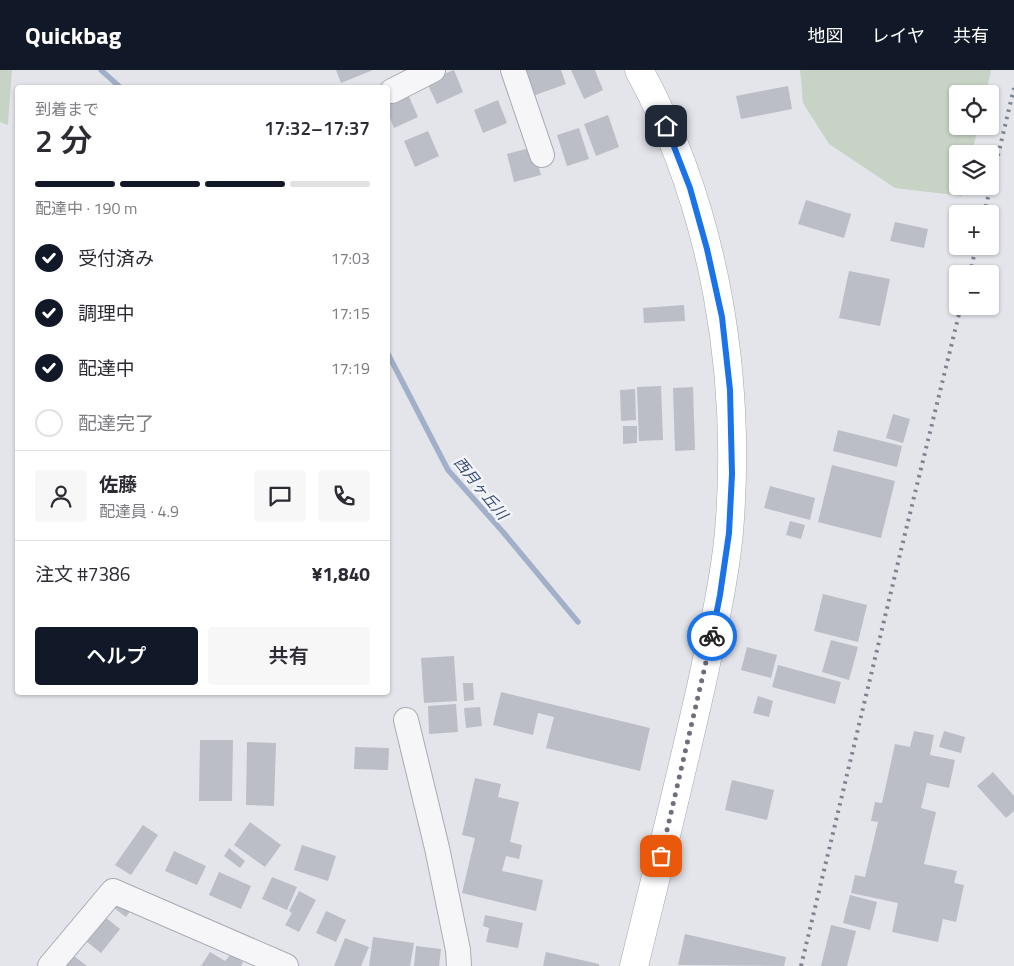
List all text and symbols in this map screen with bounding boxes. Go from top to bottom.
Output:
text: Quickbag [25,17,121,53]
text: 地図 [808,22,844,49]
text: レイヤ [872,22,925,49]
text: 共有 [953,22,989,49]
map controls [949,85,999,315]
button: locate [949,85,999,135]
text: 到着まで [35,97,99,121]
pin [645,105,687,147]
icon: home [652,112,680,140]
text: 17:32–17:37 [264,113,370,142]
text: 2 分 [35,116,92,164]
button: layers [949,145,999,195]
text: 配達中 · 190 m [35,196,137,220]
button: + [949,205,999,255]
text: 受付済み [78,243,154,272]
icon: check [35,244,63,272]
text: 17:03 [331,246,370,270]
button: − [949,265,999,315]
text: 調理中 [78,298,135,327]
icon: check [35,299,63,327]
text: 17:15 [331,301,370,325]
text: 配達中 [78,353,135,382]
icon: check [35,354,63,382]
text: 17:19 [331,356,370,380]
text: 配達完了 [78,408,154,437]
water label: 西月ヶ丘川 [448,452,515,526]
text: 佐藤 [99,469,137,498]
button: person [35,470,87,522]
button: chat [254,470,306,522]
button: phone [318,470,370,522]
text: 配達員 · 4.9 [99,499,179,523]
text: 注文 #7386 [35,559,130,588]
text: ¥1,840 [312,559,370,588]
courier [687,611,737,661]
icon: bike [698,622,726,650]
button: ヘルプ [35,627,198,685]
button: 共有 [208,627,370,685]
pin [640,835,682,877]
icon: bag [647,842,675,870]

